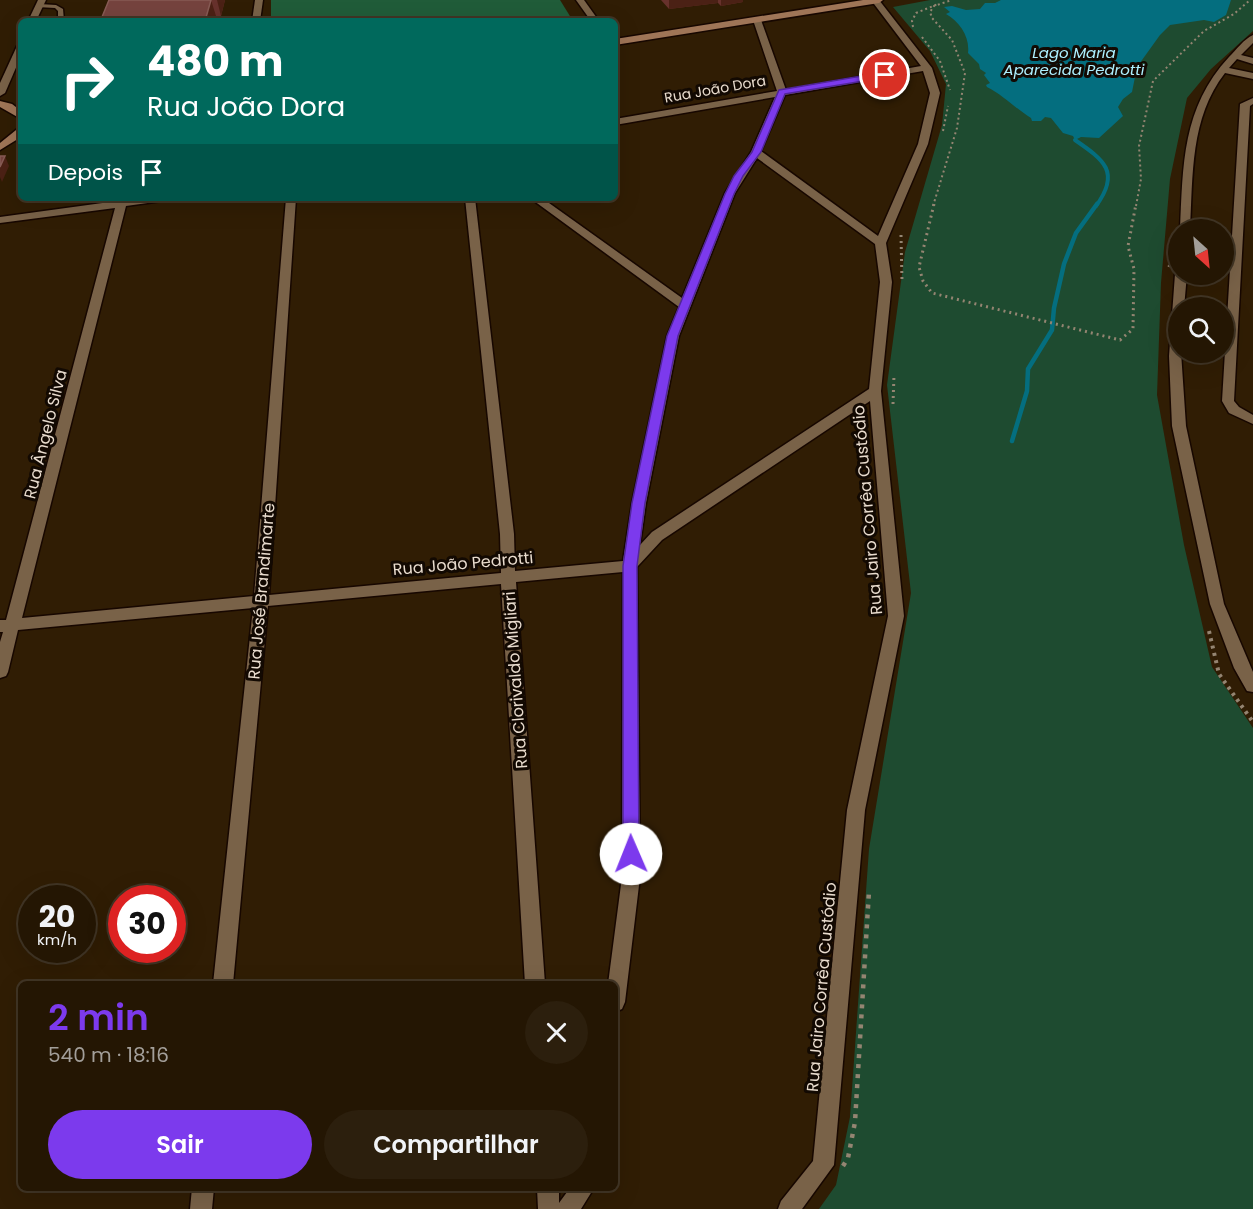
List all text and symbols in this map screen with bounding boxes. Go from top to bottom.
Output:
text: 480 m [147,32,283,91]
icon: right [48,42,126,120]
water label: Lago Maria Aparecida Pedrotti [1003,42,1145,80]
pin [859,49,910,100]
icon: arrive [868,58,901,91]
street label: Rua João Dora [663,70,767,108]
text: Rua João Dora [147,88,345,125]
icon: arrive [135,156,168,189]
text: Depois [48,157,123,188]
north arrow [1168,219,1234,285]
map controls [1168,219,1234,363]
button: search [1168,297,1234,363]
street label: Rua Ângelo Silva [18,367,73,501]
street label: Rua Jairo Corrêa Custódio [847,404,888,616]
street label: Rua José Brandimarte [242,502,281,680]
street label: Rua João Pedrotti [392,546,534,581]
street label: Rua Clorivaldo Migliari [498,591,533,769]
position arrow [599,822,663,886]
street label: Rua Jairo Corrêa Custódio [801,881,842,1093]
speed limit sign: 30 [108,885,186,963]
text: 20 [39,895,75,938]
text: km/h [37,929,77,950]
text: 2 min [48,992,149,1043]
button: close [525,1001,588,1064]
text: 540 m · 18:16 [48,1041,169,1069]
button: Sair [48,1110,312,1179]
button: Compartilhar [324,1110,588,1179]

